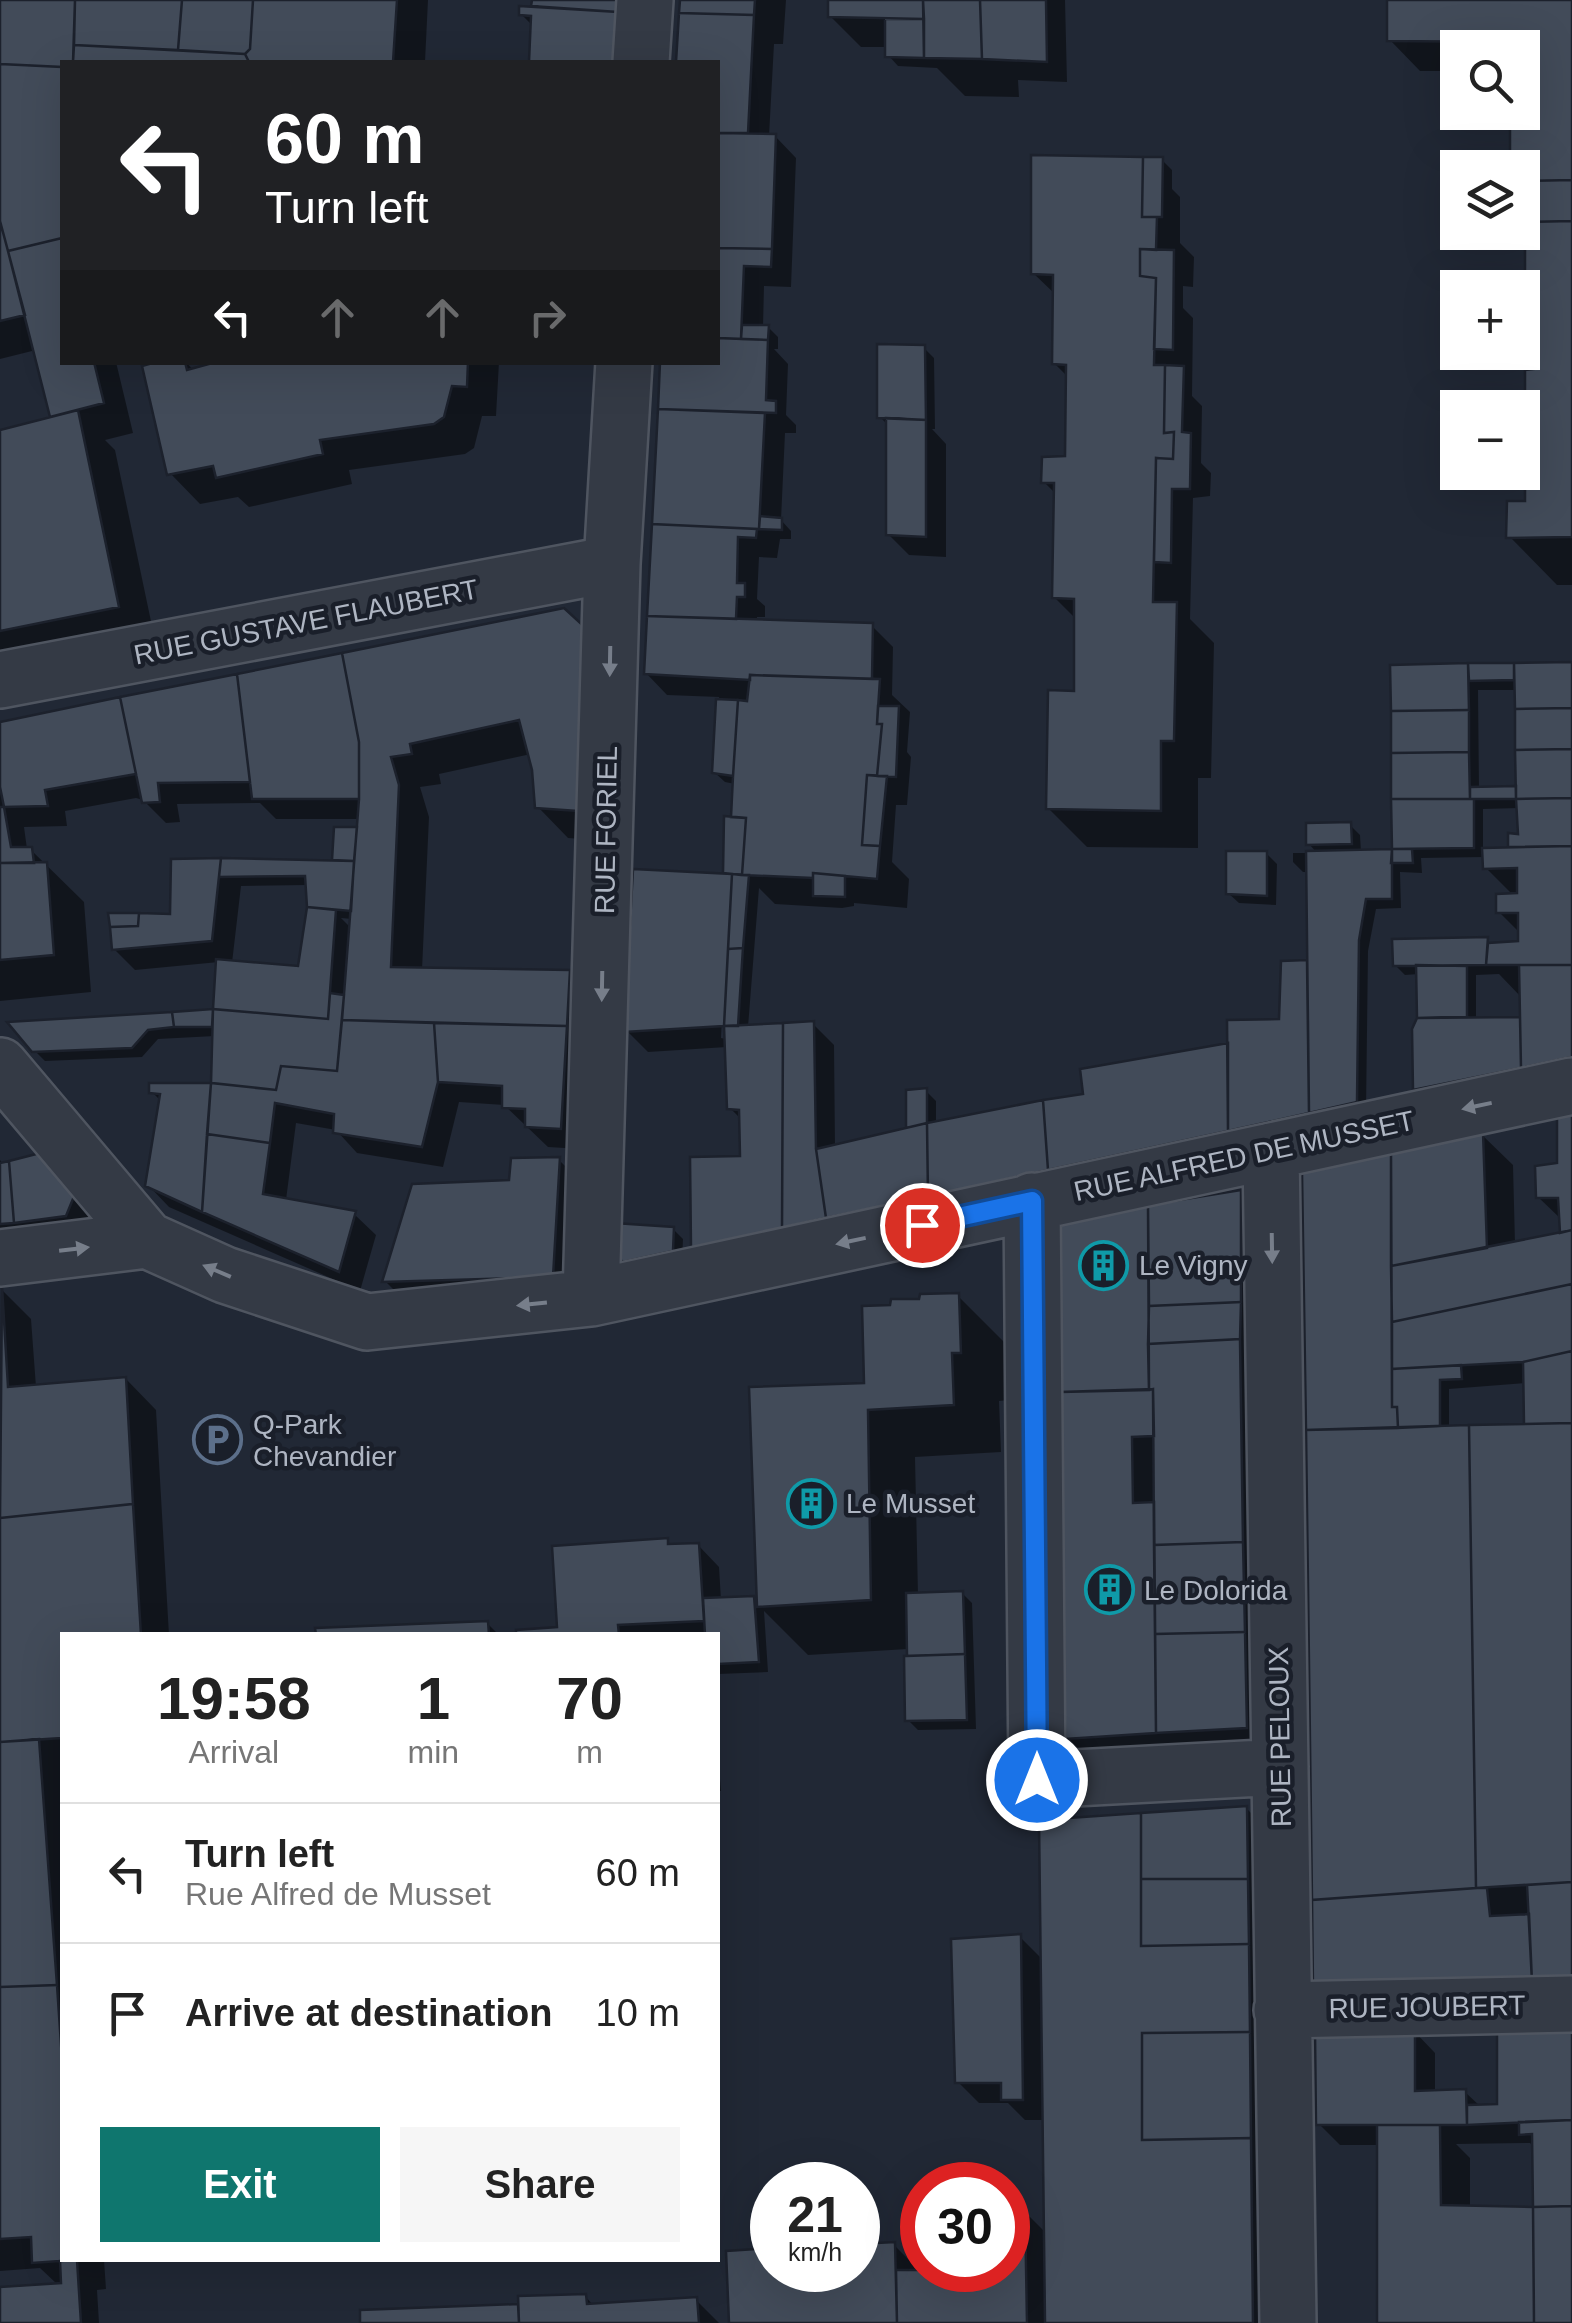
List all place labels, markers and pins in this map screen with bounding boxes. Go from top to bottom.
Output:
pin [880,1183,965,1268]
building icon: Le Vigny [1078,1239,1130,1291]
place label: Le Vigny [1139,1250,1247,1281]
place label: Q-Park Chevandier [253,1409,396,1472]
parking icon: Q-Park Chevandier [192,1414,244,1466]
building icon: Le Musset [785,1477,837,1529]
place label: Le Musset [846,1488,975,1519]
building icon: Le Dolorida [1083,1564,1135,1616]
place label: Le Dolorida [1144,1575,1288,1606]

